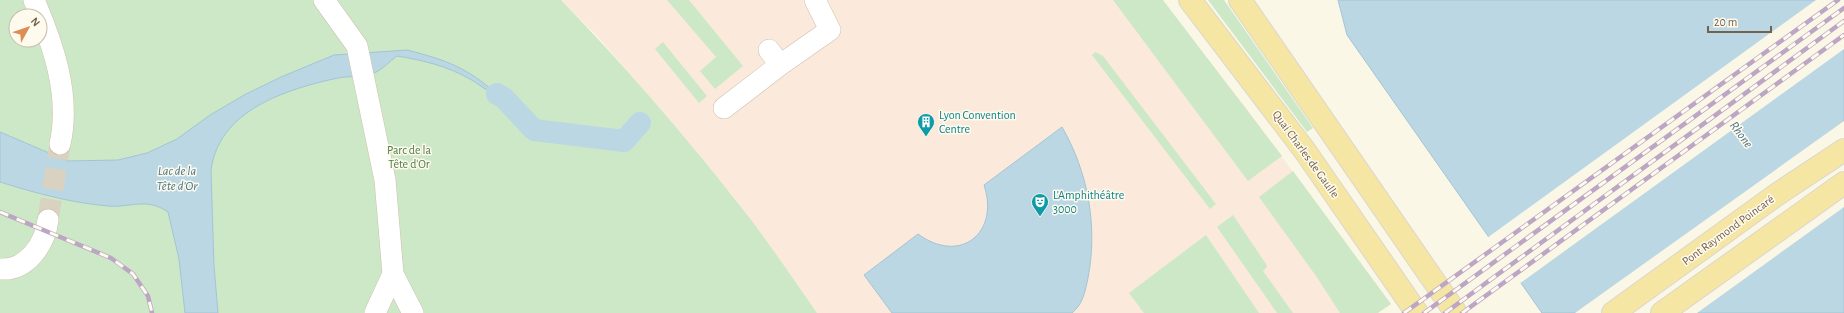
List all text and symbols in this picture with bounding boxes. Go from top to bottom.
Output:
north arrow [8,8,48,48]
scale bar [1708,8,1771,34]
text: N [29,15,42,28]
text: 20 m [1714,16,1737,28]
street label: Quai Charles de Gaulle [1270,108,1342,201]
place label: Lyon Convention Centre [939,109,1016,135]
building icon: Lyon Convention Centre [916,112,936,137]
water label: Rhone [1727,119,1755,151]
park label: Parc de la Tête d'Or [387,144,431,170]
water label: Lac de la Tête d'Or [157,165,198,193]
place label: L’Amphithéâtre 3000 [1053,189,1124,215]
theatre icon: L’Amphithéâtre 3000 [1030,192,1050,217]
street label: Pont Raymond Poincaré [1680,193,1777,268]

